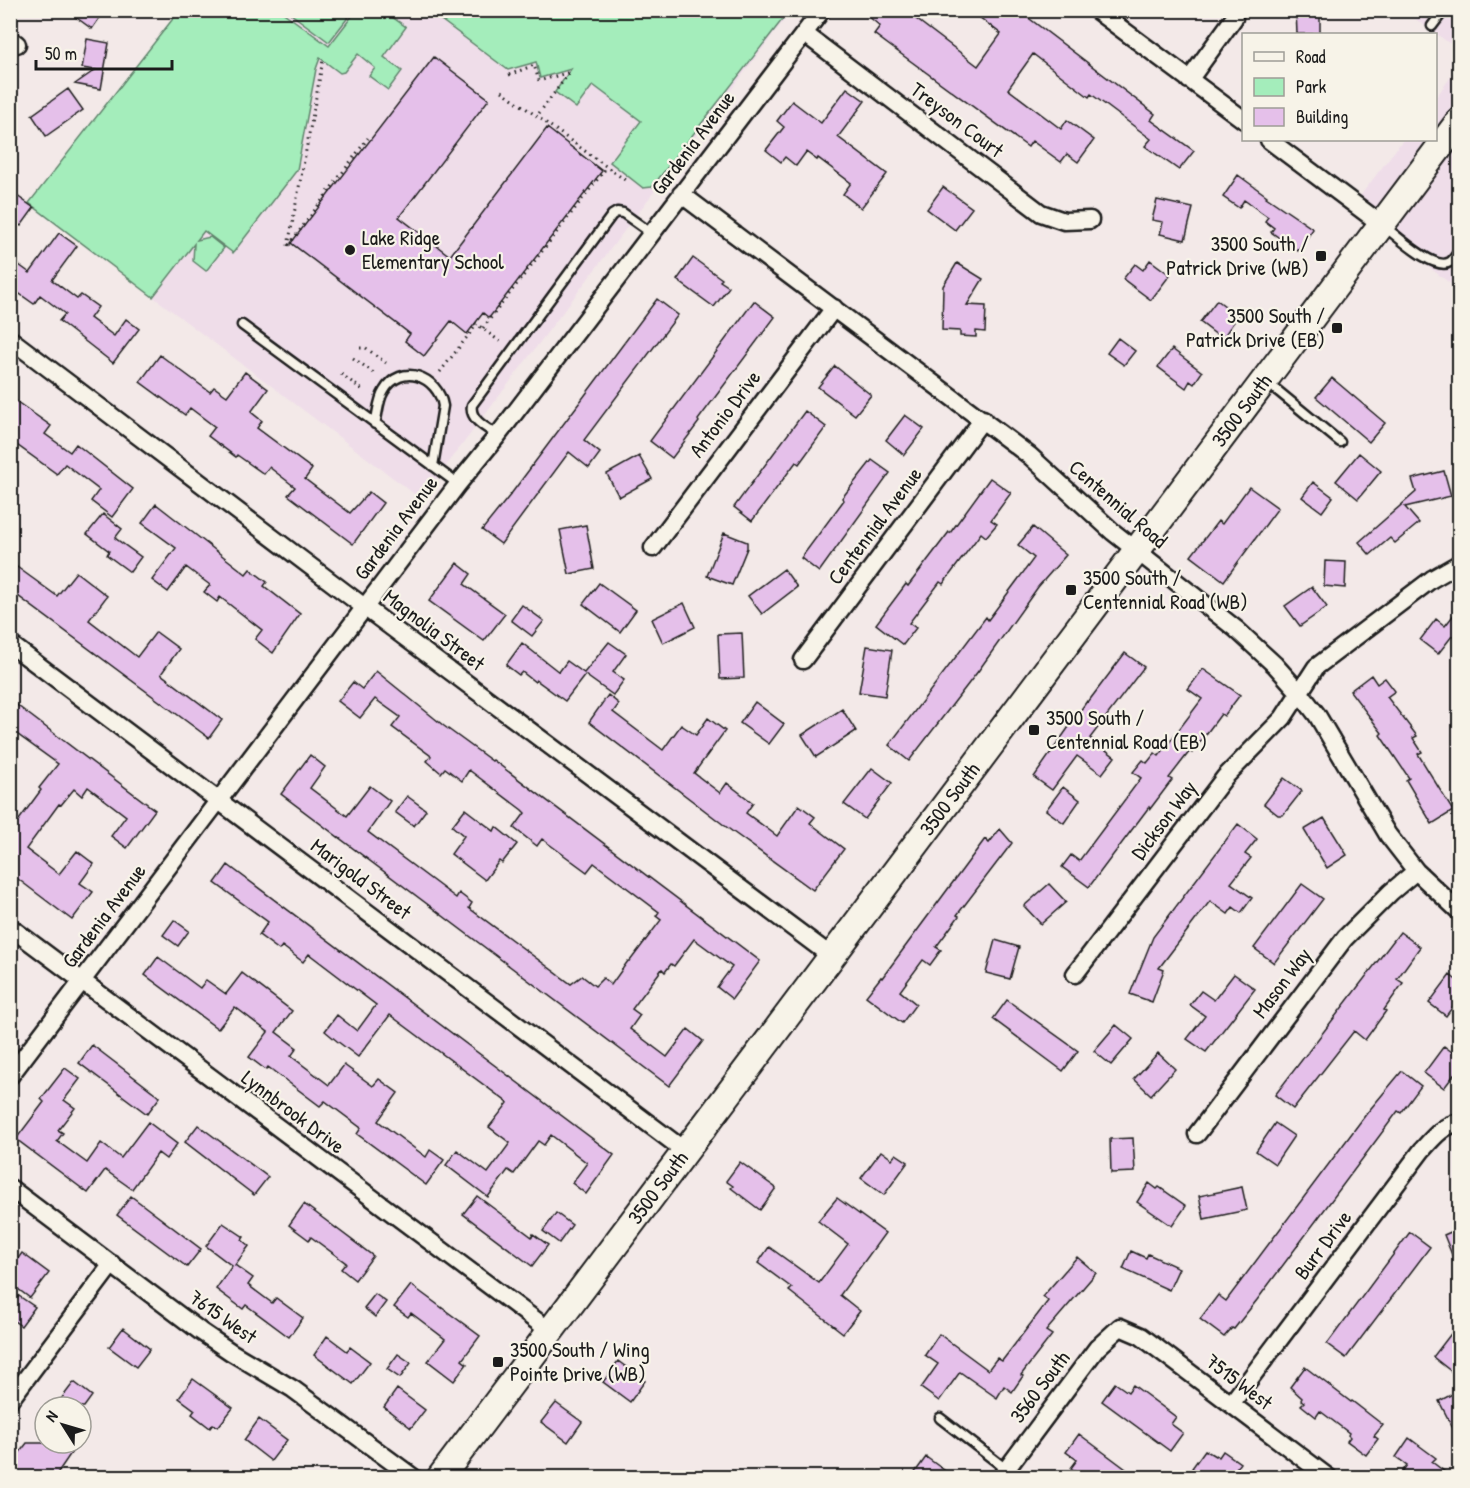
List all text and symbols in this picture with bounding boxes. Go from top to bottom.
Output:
scale bar [36,33,172,71]
legend [1242,33,1437,141]
text: 50 m [45,41,77,66]
text: Road [1296,44,1326,69]
text: Park [1296,74,1327,99]
street label: Treyson Court [905,75,1010,165]
street label: Gardenia Avenue [644,85,741,201]
text: Building [1296,104,1348,129]
place label: Lake Ridge Elementary School [362,223,504,276]
place label: 3500 South / Patrick Drive (WB) [1166,229,1309,282]
marker: Lake Ridge Elementary School [343,243,357,257]
marker: 3500 South / Patrick Drive (WB) [1314,249,1328,263]
place label: 3500 South / Patrick Drive (EB) [1186,301,1325,354]
marker: 3500 South / Patrick Drive (EB) [1330,321,1344,335]
street label: Antonio Drive [682,364,767,463]
street label: 3500 South [1204,368,1278,453]
street label: Centennial Road [1063,453,1174,554]
street label: Centennial Avenue [821,461,928,591]
street label: Gardenia Avenue [347,470,444,586]
place label: 3500 South / Centennial Road (WB) [1083,563,1248,616]
street label: Magnolia Street [378,582,492,678]
marker: 3500 South / Centennial Road (WB) [1064,583,1078,597]
place label: 3500 South / Centennial Road (EB) [1046,703,1207,756]
marker: 3500 South / Centennial Road (EB) [1027,723,1041,737]
street label: 3500 South [912,756,987,841]
street label: Dickson Way [1124,774,1203,865]
street label: Marigold Street [305,831,418,926]
street label: Gardenia Avenue [55,858,152,974]
street label: Mason Way [1245,941,1318,1024]
street label: Lynnbrook Drive [236,1063,351,1160]
street label: 3500 South [621,1145,695,1230]
street label: Burr Drive [1287,1204,1358,1285]
street label: 7615 West [184,1283,264,1351]
place label: 3500 South / Wing Pointe Drive (WB) [510,1335,650,1388]
street label: 3560 South [1003,1345,1076,1429]
street label: 7515 West [1200,1347,1279,1417]
marker: 3500 South / Wing Pointe Drive (WB) [491,1355,505,1369]
north arrow [33,1395,93,1455]
text: N [40,1406,63,1426]

